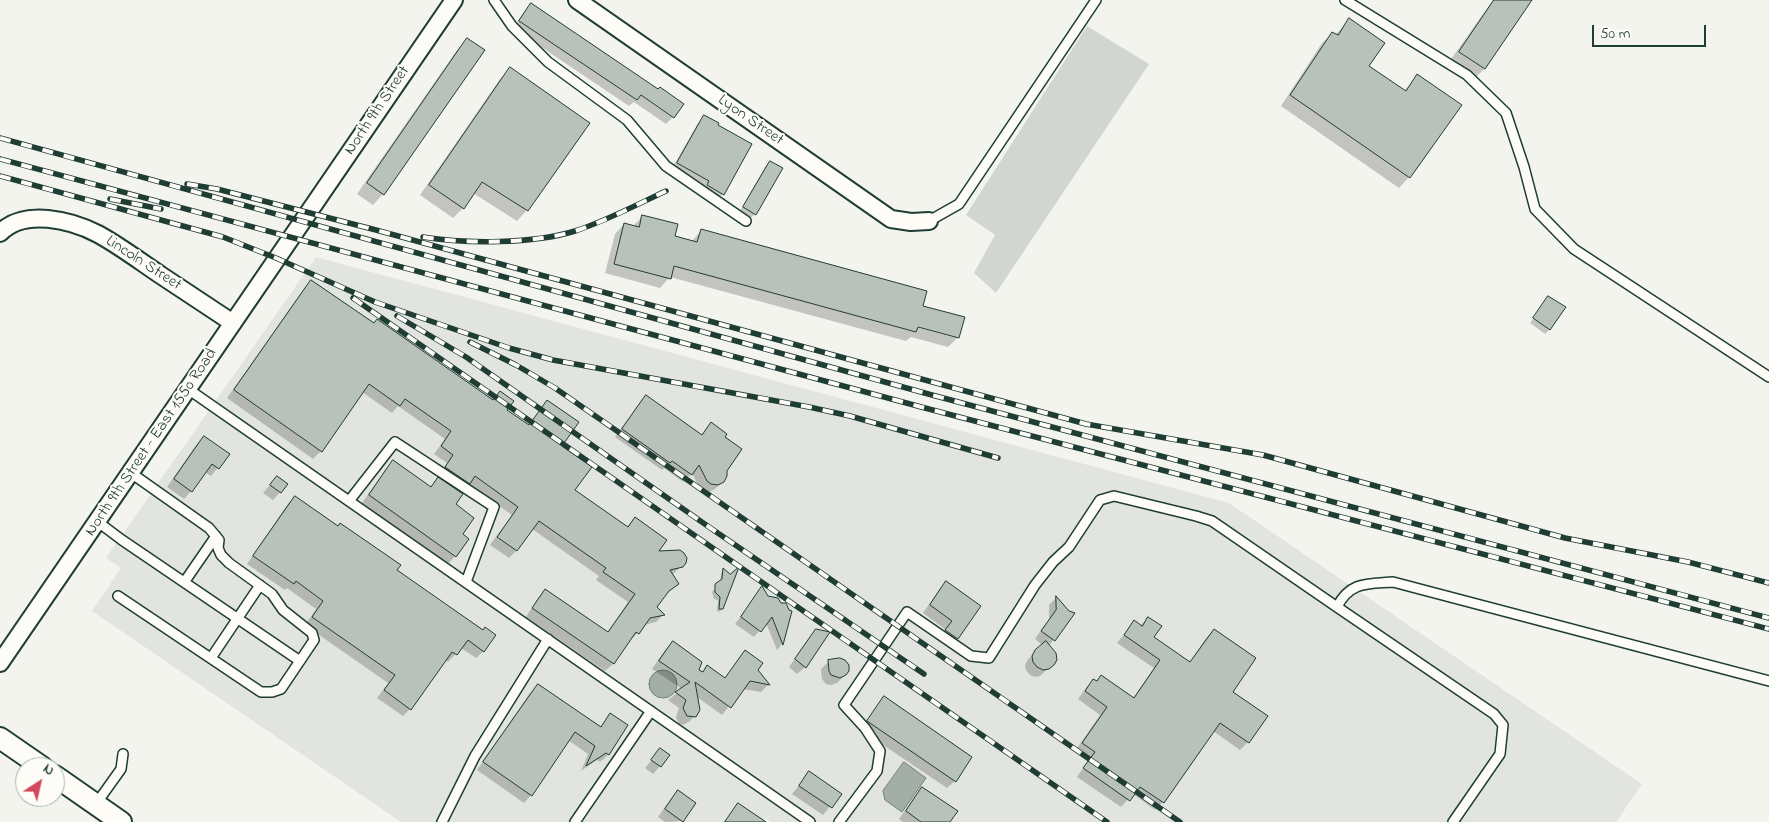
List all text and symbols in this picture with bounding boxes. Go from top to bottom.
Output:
scale bar [1594,15,1708,47]
text: 50 m [1600,23,1630,45]
street label: North 9th Street [341,63,415,159]
street label: Lyon Street [713,91,787,151]
street label: Lincoln Street [101,232,185,296]
street label: North 9th Street - East 1550 Road [82,346,222,540]
north arrow [15,757,65,807]
text: N [38,759,58,781]

